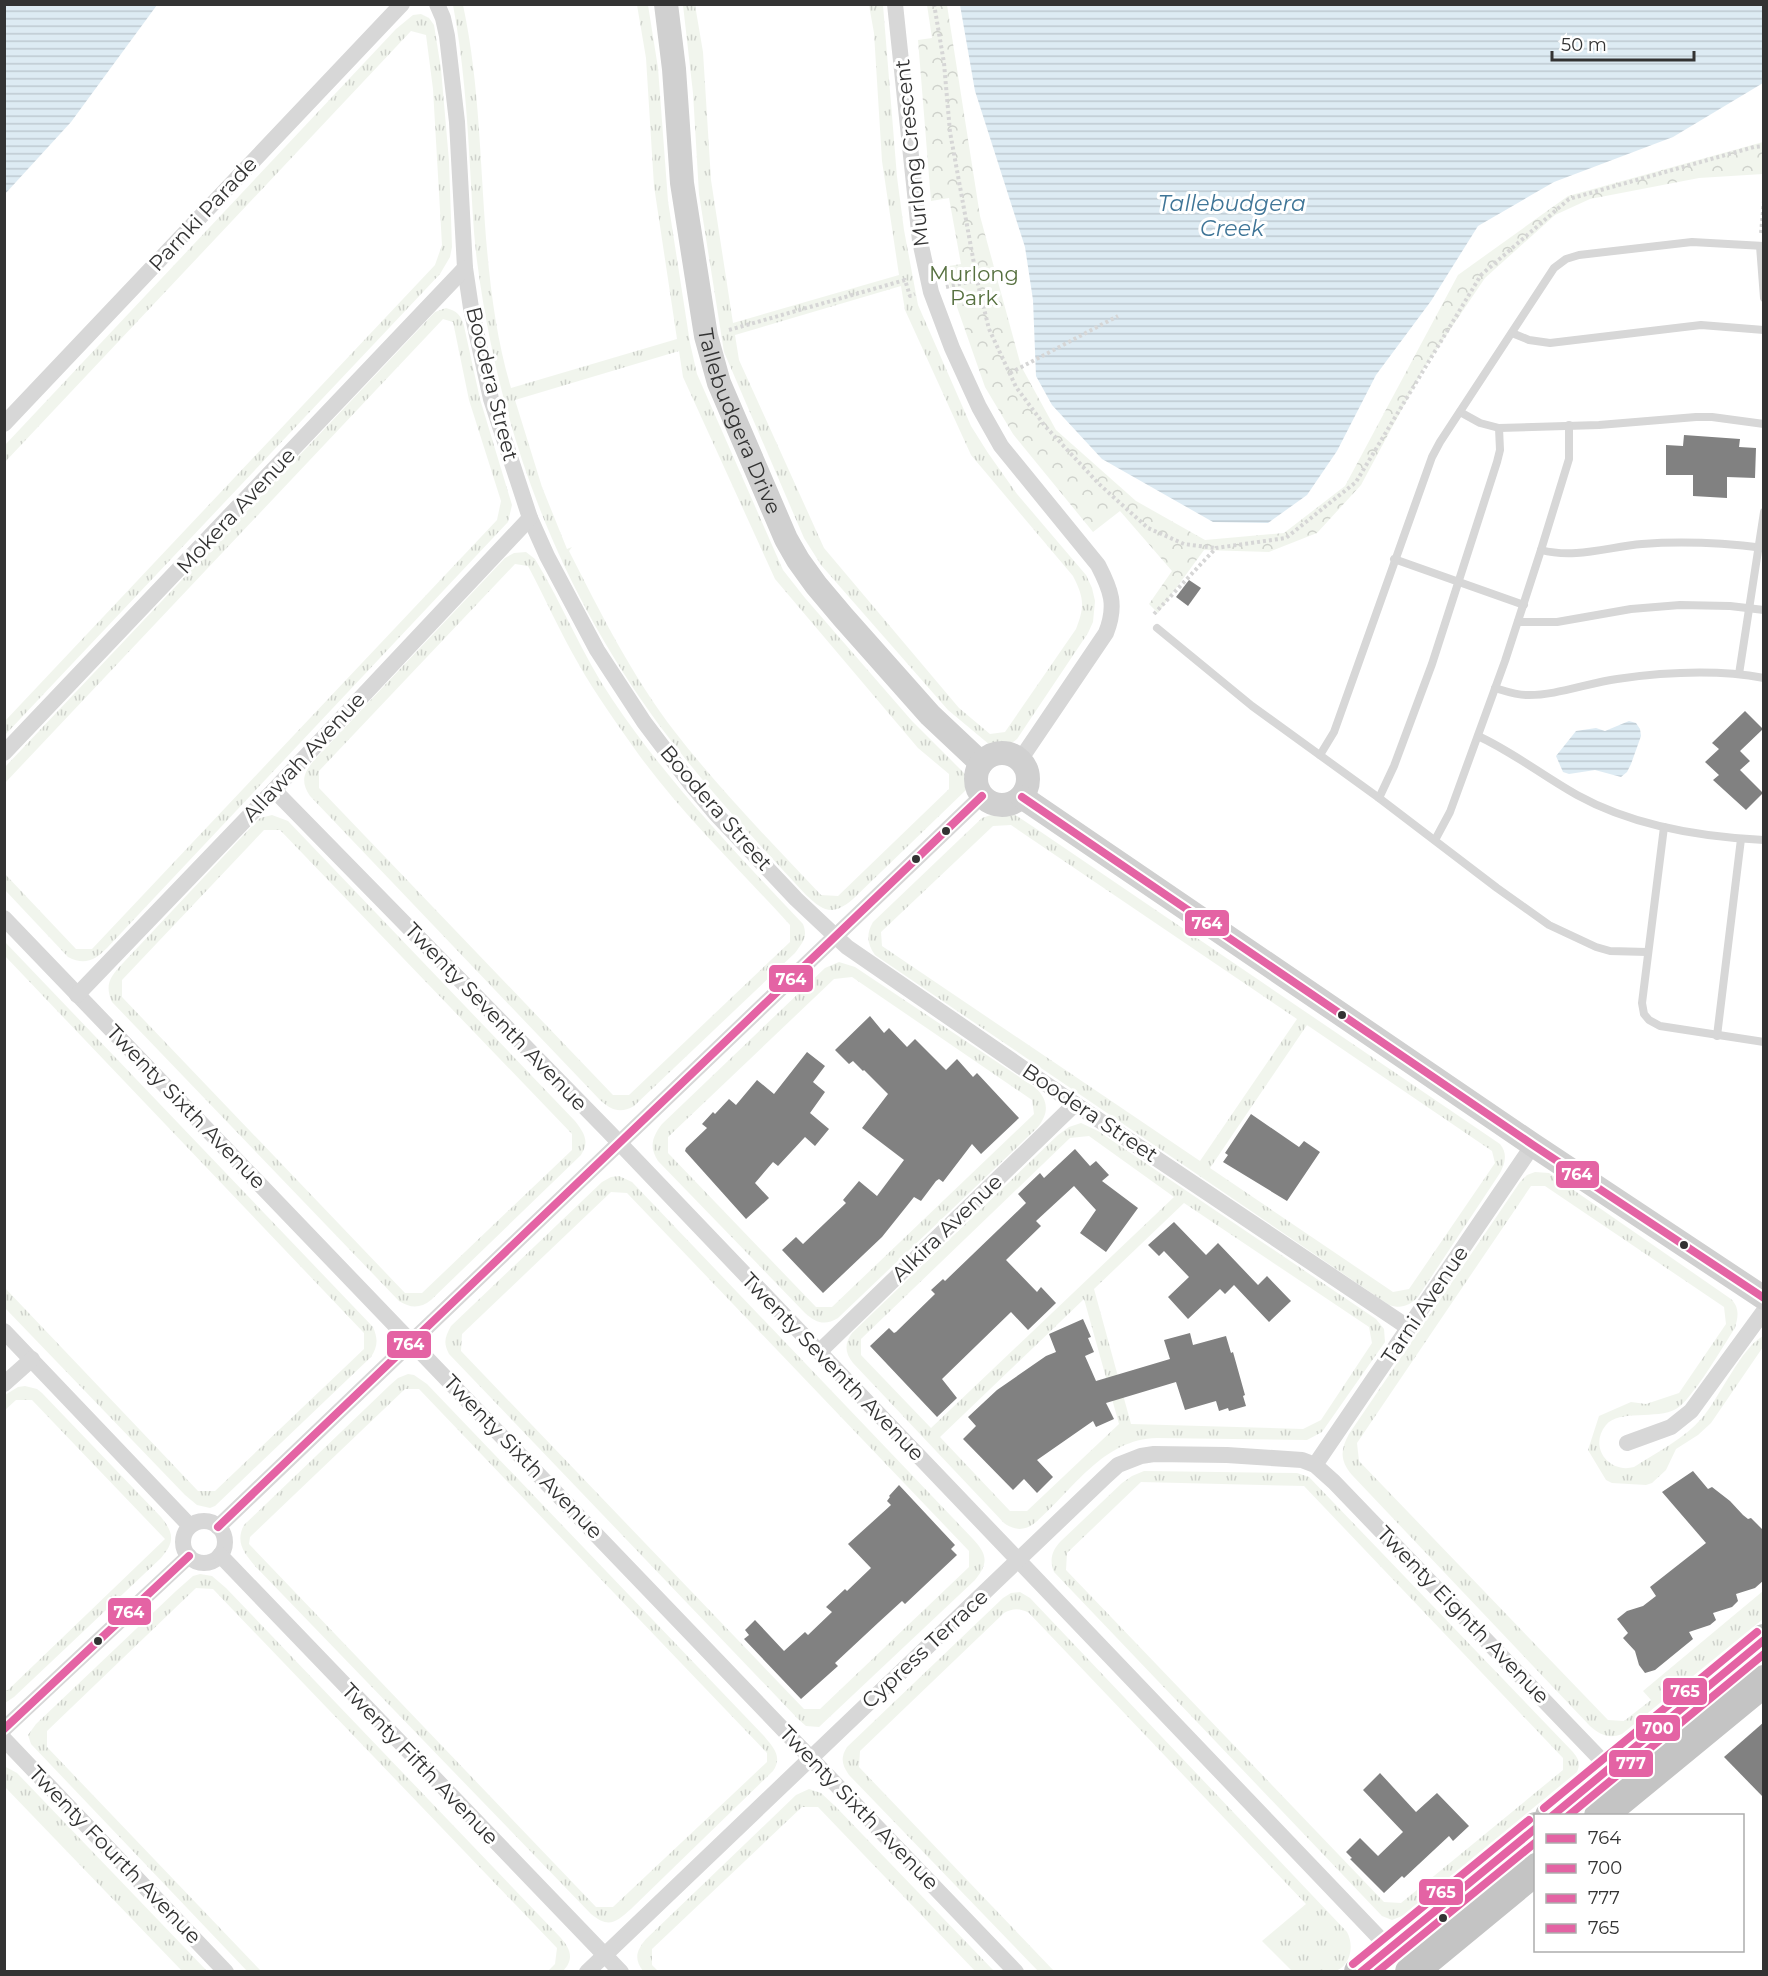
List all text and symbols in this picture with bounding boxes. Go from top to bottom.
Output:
scale bar [1552,24,1694,62]
text: 50 m [1561,34,1607,56]
street label: Murlong Crescent [889,58,934,248]
street label: Parnki Parade [143,151,262,276]
water label: Tallebudgera Creek [1158,190,1306,242]
park label: Murlong Park [929,261,1019,310]
street label: Boodera Street [461,304,524,464]
street label: Tallebudgera Drive [693,326,787,518]
street label: Mokera Avenue [171,443,300,579]
street label: Allawah Avenue [237,687,370,827]
street label: Boodera Street [655,740,778,876]
unlabelled marker [940,825,952,837]
unlabelled marker [910,853,922,865]
line badge: 764 [1184,909,1230,937]
text: 764 [1192,914,1222,933]
street label: Twenty Seventh Avenue [400,917,593,1116]
line badge: 764 [768,964,814,993]
text: 764 [776,970,806,989]
unlabelled marker [1336,1009,1348,1021]
street label: Twenty Sixth Avenue [102,1019,271,1194]
street label: Boodera Street [1018,1058,1163,1167]
line badge: 764 [1555,1160,1600,1189]
text: 764 [1562,1165,1592,1184]
street label: Alkira Avenue [886,1169,1007,1287]
unlabelled marker [1678,1239,1690,1251]
street label: Tarni Avenue [1376,1241,1473,1368]
street label: Twenty Seventh Avenue [737,1267,930,1466]
line badge: 764 [386,1330,432,1359]
text: 764 [394,1335,424,1354]
street label: Twenty Sixth Avenue [439,1369,608,1544]
street label: Twenty Eighth Avenue [1372,1521,1555,1708]
street label: Cypress Terrace [856,1584,993,1714]
line badge: 764 [107,1597,152,1626]
text: 764 [114,1603,144,1622]
unlabelled marker [92,1635,104,1647]
line badge: 765 [1662,1677,1708,1706]
street label: Twenty Fifth Avenue [337,1678,504,1850]
text: 765 [1670,1682,1700,1701]
line badge: 700 [1635,1714,1681,1742]
text: 700 [1642,1719,1674,1738]
street label: Twenty Sixth Avenue [775,1720,944,1895]
line badge: 777 [1608,1749,1654,1778]
text: 777 [1616,1754,1646,1773]
street label: Twenty Fourth Avenue [24,1761,207,1949]
legend [1534,1814,1744,1952]
text: 764 [1588,1827,1621,1849]
text: 700 [1588,1857,1622,1879]
line badge: 765 [1418,1878,1464,1906]
text: 765 [1426,1883,1456,1902]
text: 777 [1588,1887,1620,1909]
unlabelled marker [1437,1912,1449,1924]
text: 765 [1588,1917,1619,1939]

